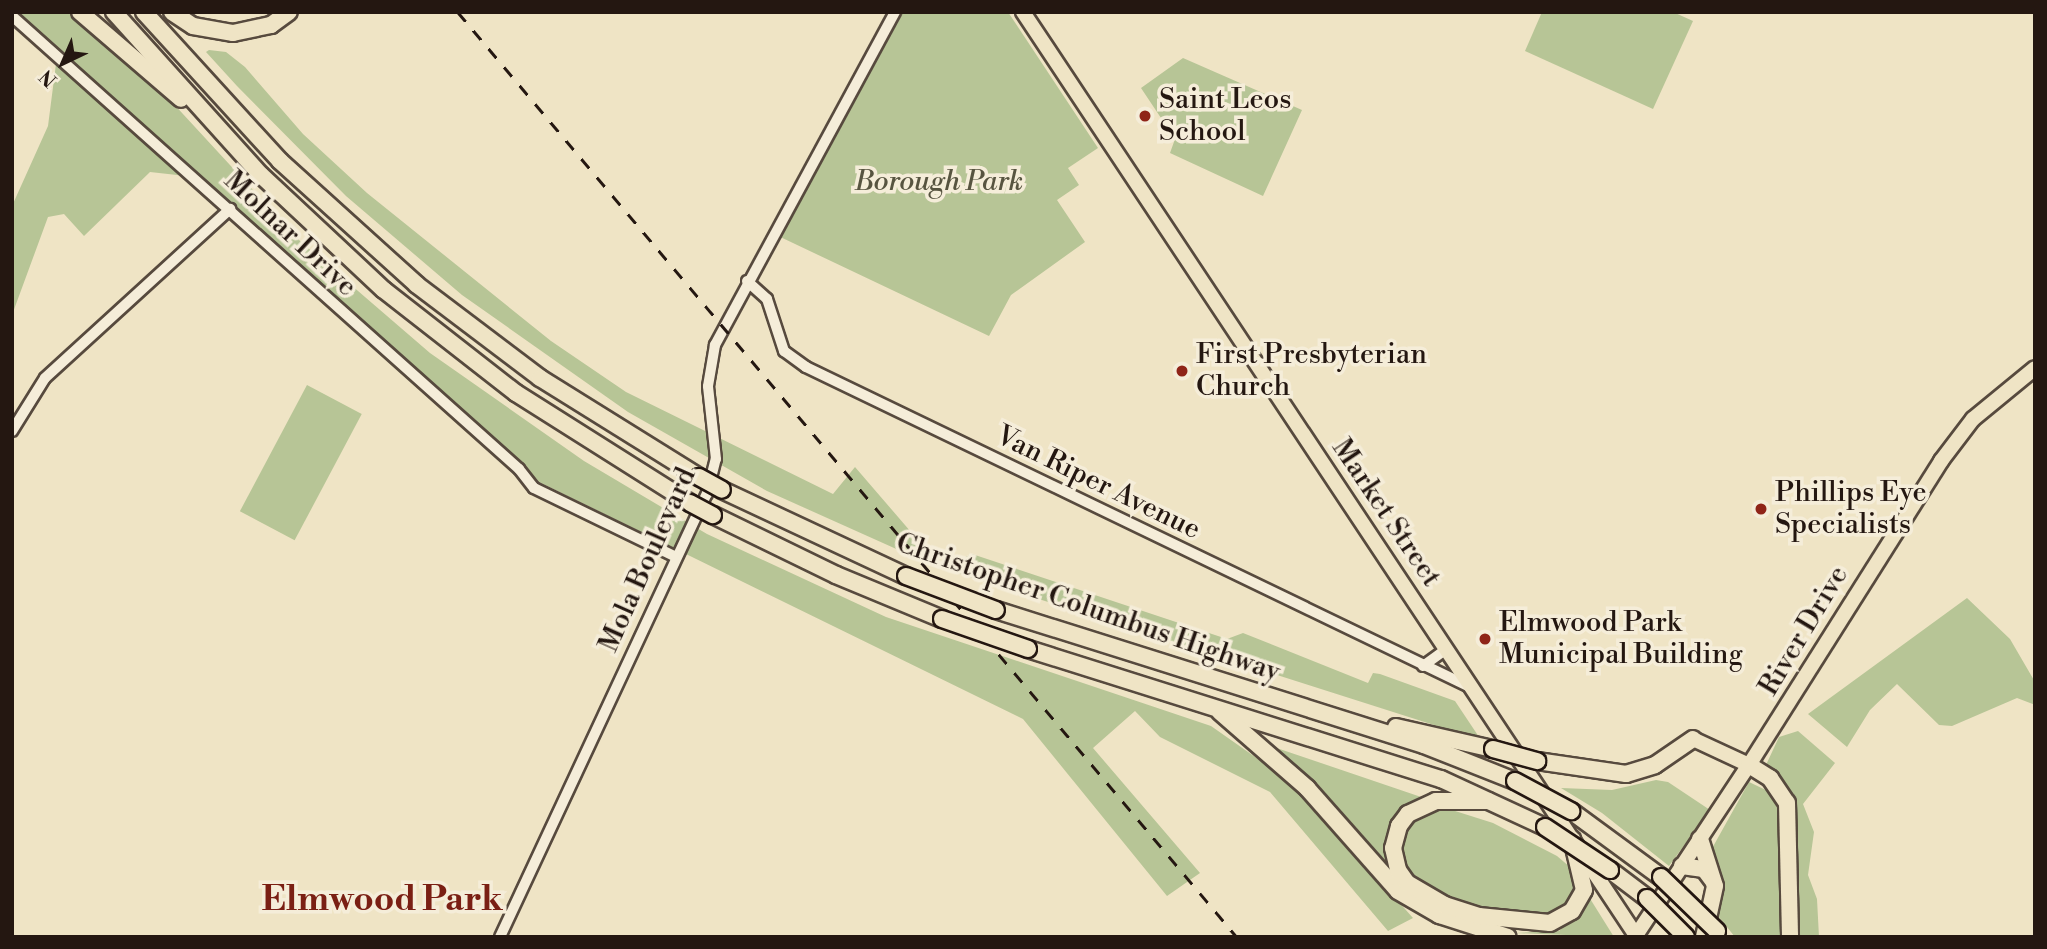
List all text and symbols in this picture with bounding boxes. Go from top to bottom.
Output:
north arrow [28,28,98,98]
text: N [35,64,62,92]
place label: Saint Leos School [1159,83,1292,149]
marker: Saint Leos School [1137,108,1153,124]
street label: Molnar Drive [217,164,363,304]
park label: Borough Park [855,165,1023,199]
place label: First Presbyterian Church [1196,338,1427,404]
marker: First Presbyterian Church [1174,363,1190,379]
street label: Van Riper Avenue [990,419,1206,547]
street label: Market Street [1324,433,1448,593]
street label: Mola Boulevard [592,463,704,657]
place label: Phillips Eye Specialists [1775,476,1927,542]
marker: Phillips Eye Specialists [1753,501,1769,517]
street label: Christopher Columbus Highway [892,526,1284,690]
street label: River Drive [1752,560,1856,702]
place label: Elmwood Park Municipal Building [1499,606,1743,672]
marker: Elmwood Park Municipal Building [1477,631,1493,647]
district label: Elmwood Park [261,879,503,921]

